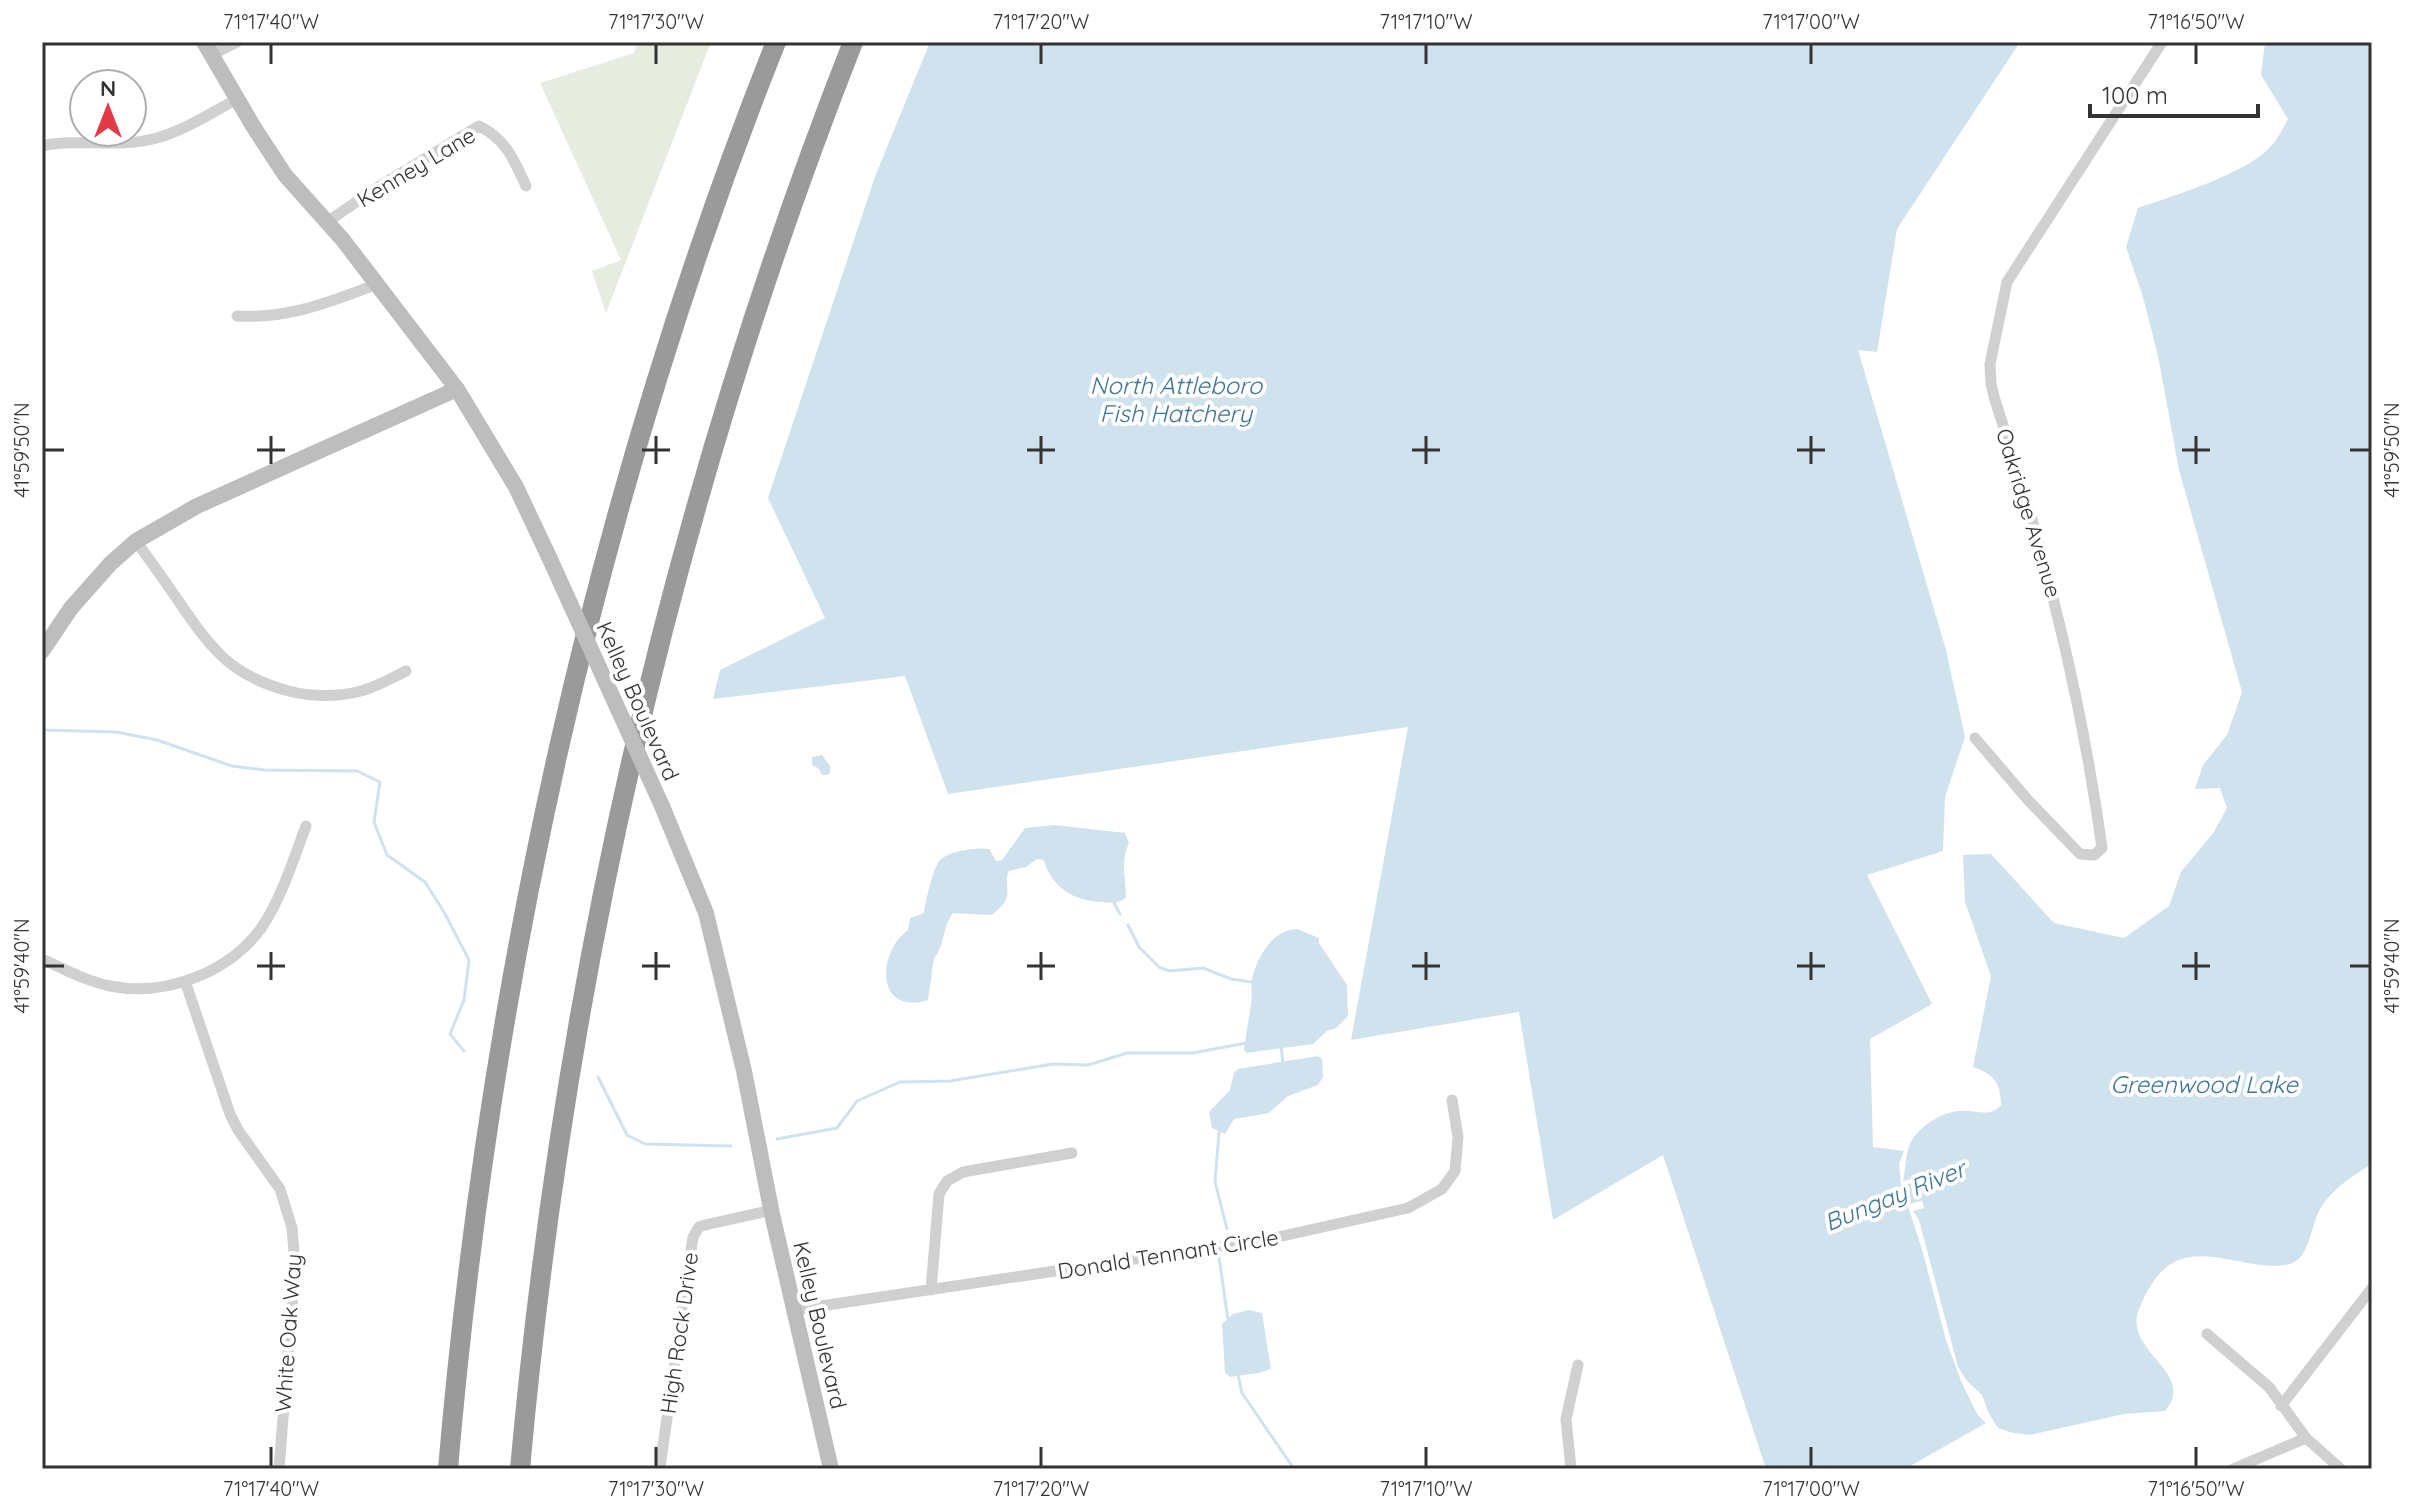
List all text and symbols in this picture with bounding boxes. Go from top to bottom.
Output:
text: 71°17'40"W [223,9,319,34]
text: 71°17'30"W [608,9,704,34]
text: 71°17'20"W [993,9,1089,34]
text: 71°17'10"W [1379,9,1473,34]
text: 71°17'00"W [1762,9,1860,34]
text: 71°16'50"W [2147,9,2245,34]
north arrow [68,68,148,148]
scale bar [2090,68,2258,118]
text: N [100,74,116,102]
text: 100 m [2102,80,2168,110]
street label: Kenney Lane [352,121,480,213]
water label: North Attleboro Fish Hatchery [1090,370,1264,428]
text: 41°59'50"N [9,402,34,498]
text: 41°59'50"N [2379,402,2404,498]
street label: Oakridge Avenue [1990,425,2068,601]
street label: Kelley Boulevard [590,617,686,785]
text: 41°59'40"N [9,918,34,1014]
text: 41°59'40"N [2379,918,2404,1014]
water label: Greenwood Lake [2110,1069,2299,1099]
water label: Bungay River [1820,1152,1972,1237]
street label: Donald Tennant Circle [1056,1223,1280,1285]
street label: Kelley Boulevard [787,1239,853,1411]
street label: High Rock Drive [654,1250,704,1416]
street label: White Oak Way [268,1253,308,1413]
text: 71°17'40"W [223,1476,319,1501]
text: 71°17'30"W [608,1476,704,1501]
text: 71°17'20"W [993,1476,1089,1501]
text: 71°17'10"W [1379,1476,1473,1501]
text: 71°17'00"W [1762,1476,1860,1501]
text: 71°16'50"W [2147,1476,2245,1501]

